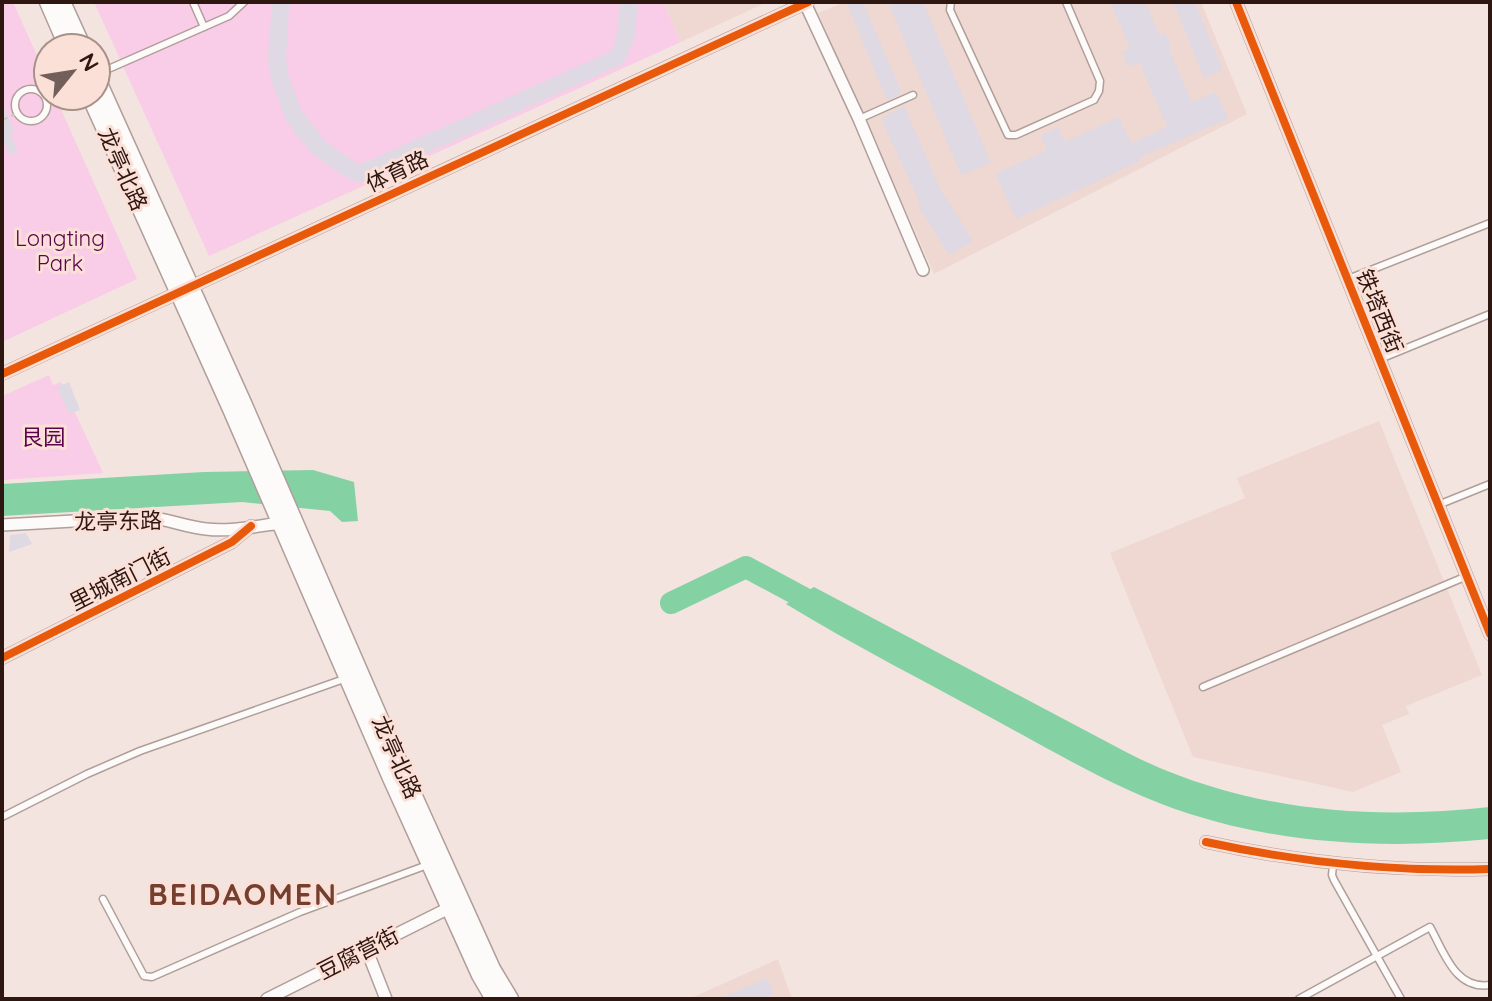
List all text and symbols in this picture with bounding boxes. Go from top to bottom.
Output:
north arrow [32,32,112,112]
text: N [73,48,105,76]
street label: 龙亭北路 [92,123,154,215]
street label: 体育路 [361,144,433,198]
park label: Longting Park [15,224,105,277]
street label: 铁塔西街 [1351,265,1409,357]
park label: 艮园 [21,423,65,451]
street label: 龙亭东路 [74,506,162,536]
street label: 里城南门街 [65,542,175,616]
street label: 龙亭北路 [366,711,428,803]
district label: BEIDAOMEN [148,875,338,913]
street label: 豆腐营街 [312,921,404,985]

